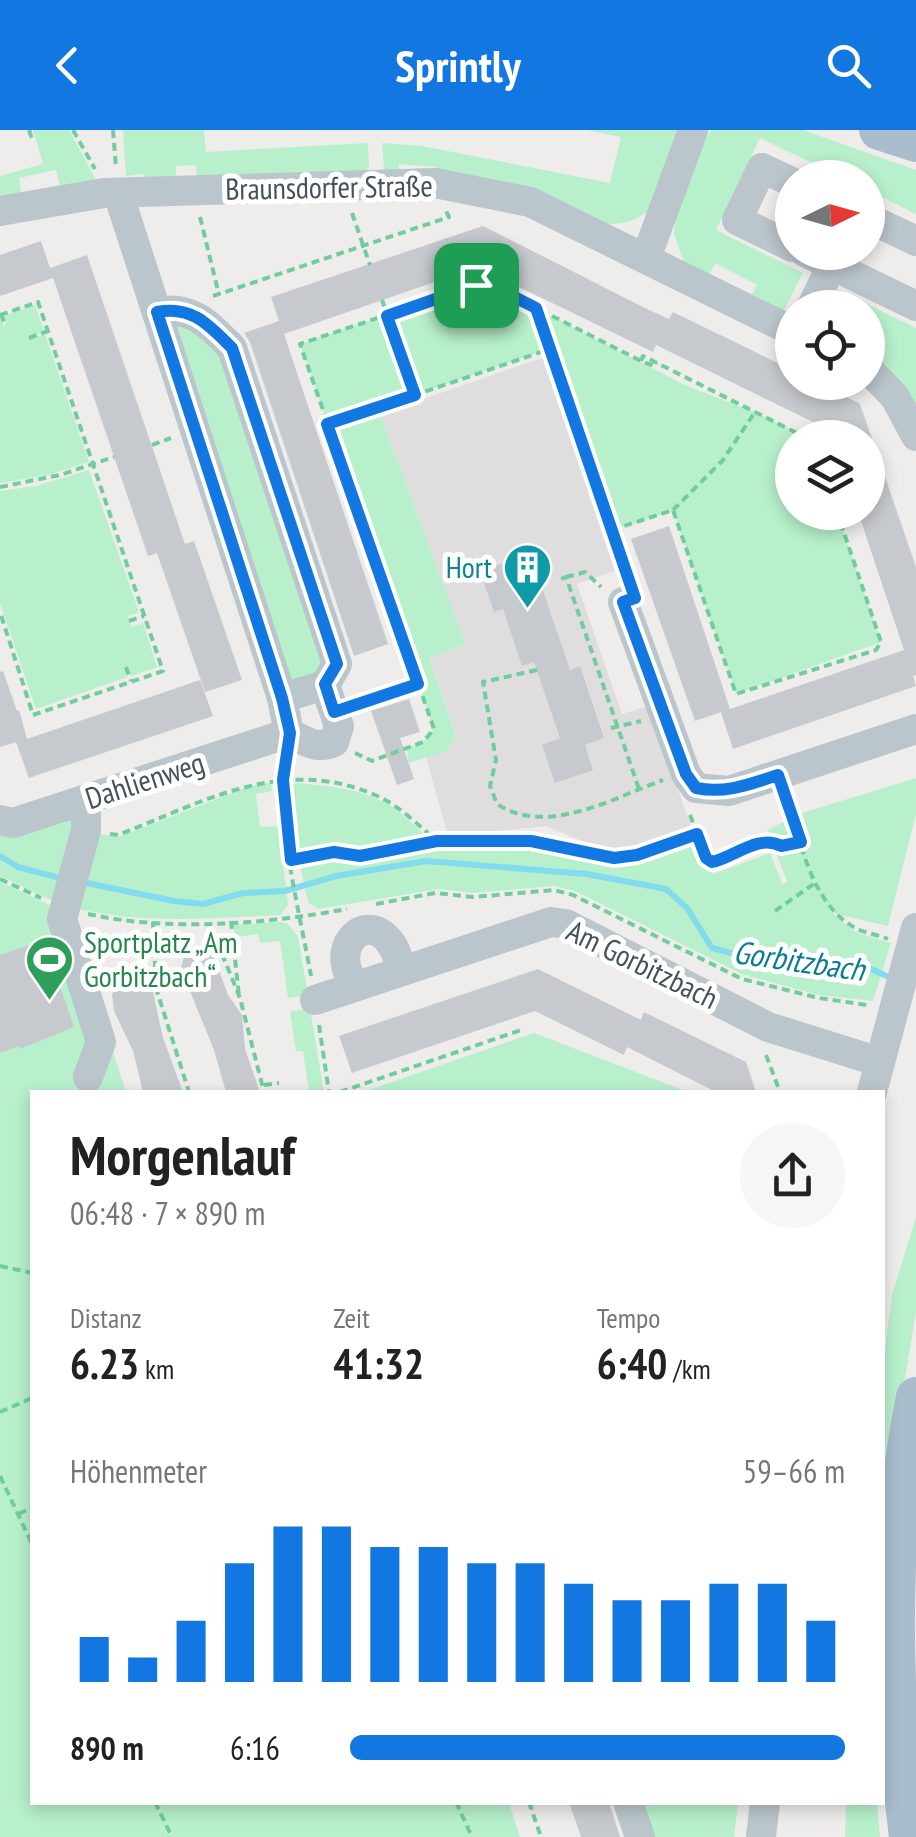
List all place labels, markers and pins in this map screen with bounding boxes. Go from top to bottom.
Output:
pin [434,243,519,328]
building icon: Hort [501,542,553,610]
place label: Hort [446,547,493,586]
place label: Sportplatz „Am Gorbitzbach“ [84,922,237,995]
sports icon: Sportplatz „Am Gorbitzbach“ [23,934,75,1002]

